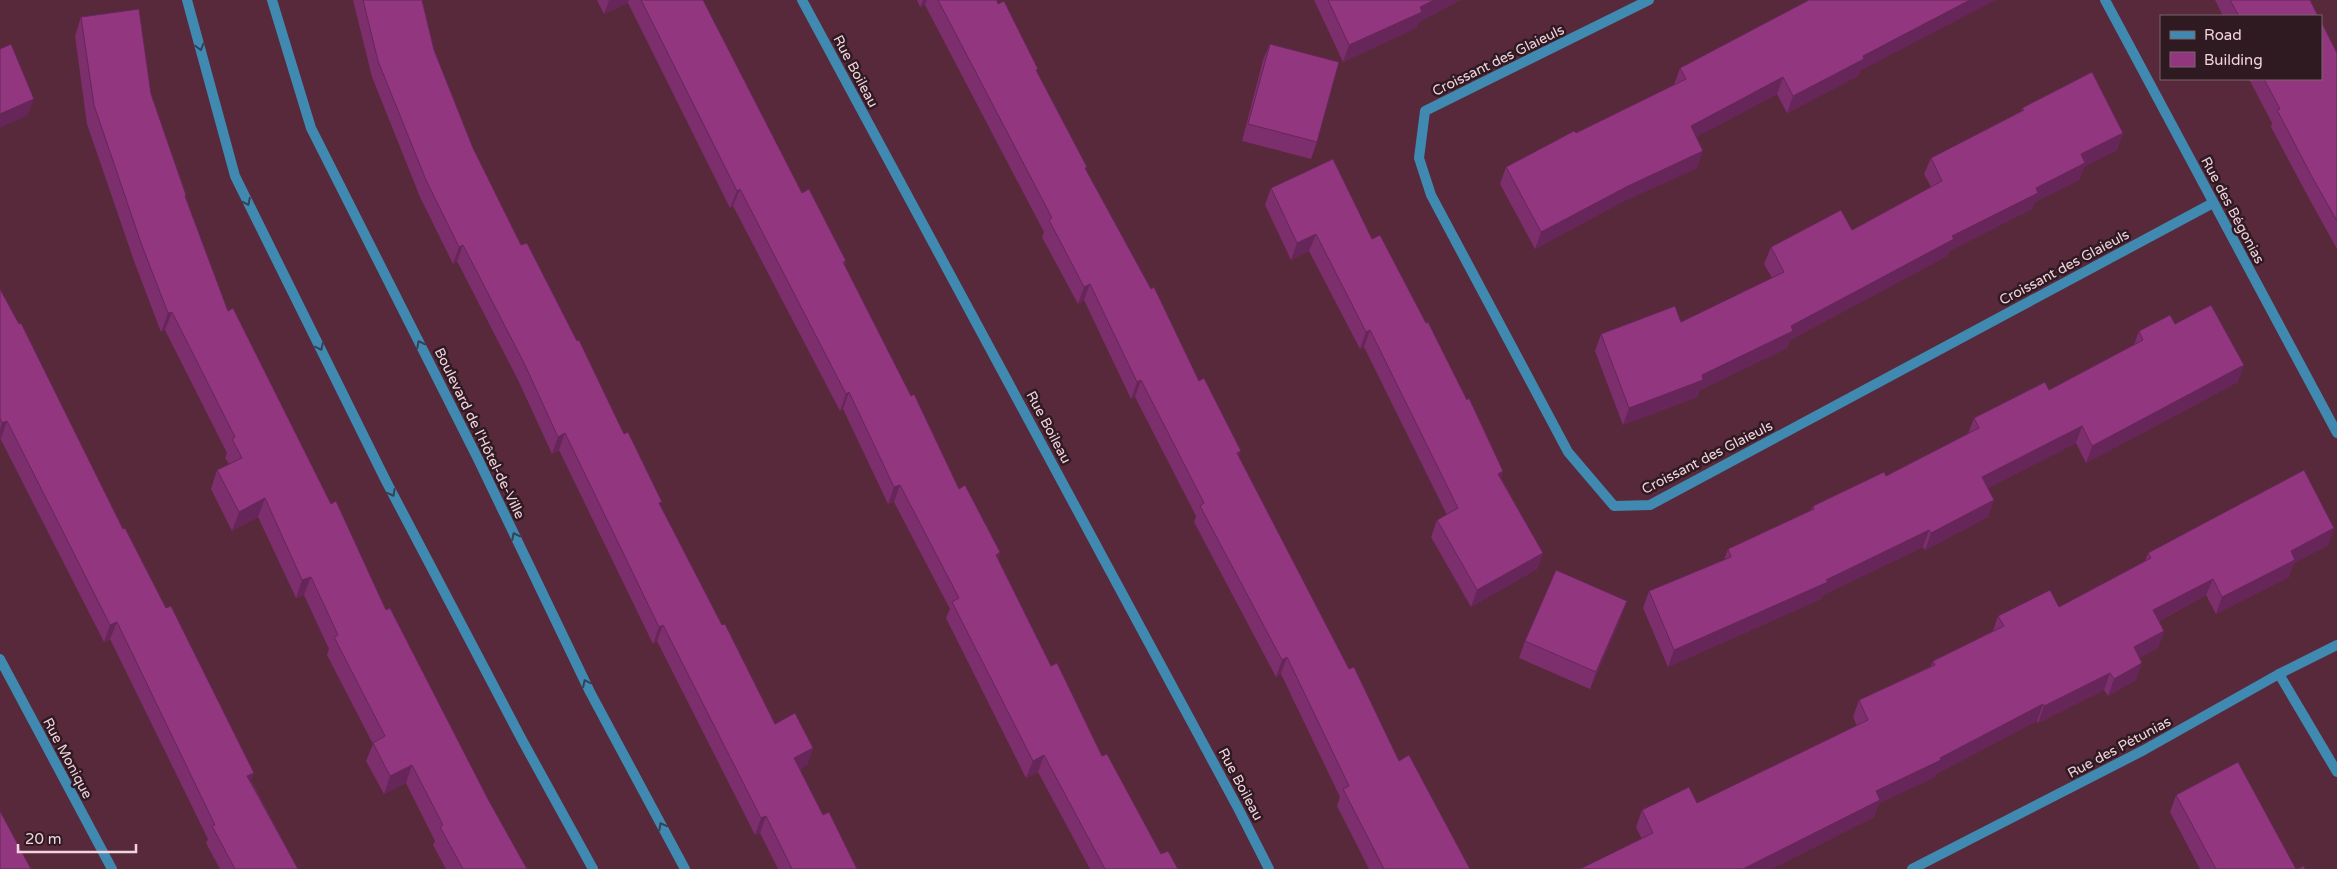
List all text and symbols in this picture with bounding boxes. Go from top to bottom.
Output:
legend [2160,15,2322,80]
street label: Croissant des Glaieuls [1429,21,1567,100]
text: Road [2204,26,2242,44]
street label: Rue Boileau [829,32,882,110]
one-way arrow [194,43,205,52]
text: Building [2204,51,2263,69]
street label: Rue des Bégonias [2197,154,2268,267]
one-way arrow [241,197,251,206]
street label: Croissant des Glaieuls [1996,226,2132,309]
one-way arrow [416,340,426,349]
one-way arrow [314,342,324,351]
street label: Boulevard de l'Hôtel-de-Ville [431,345,528,522]
street label: Rue Boileau [1022,388,1075,466]
street label: Croissant des Glaieuls [1639,417,1776,498]
one-way arrow [386,488,396,497]
one-way arrow [511,532,521,541]
one-way arrow [582,679,592,688]
street label: Rue des Pétunias [2065,713,2174,782]
street label: Rue Monique [39,715,96,802]
street label: Rue Boileau [1214,745,1267,823]
scale bar [18,822,135,854]
one-way arrow [658,822,668,831]
text: 20 m [25,830,62,848]

